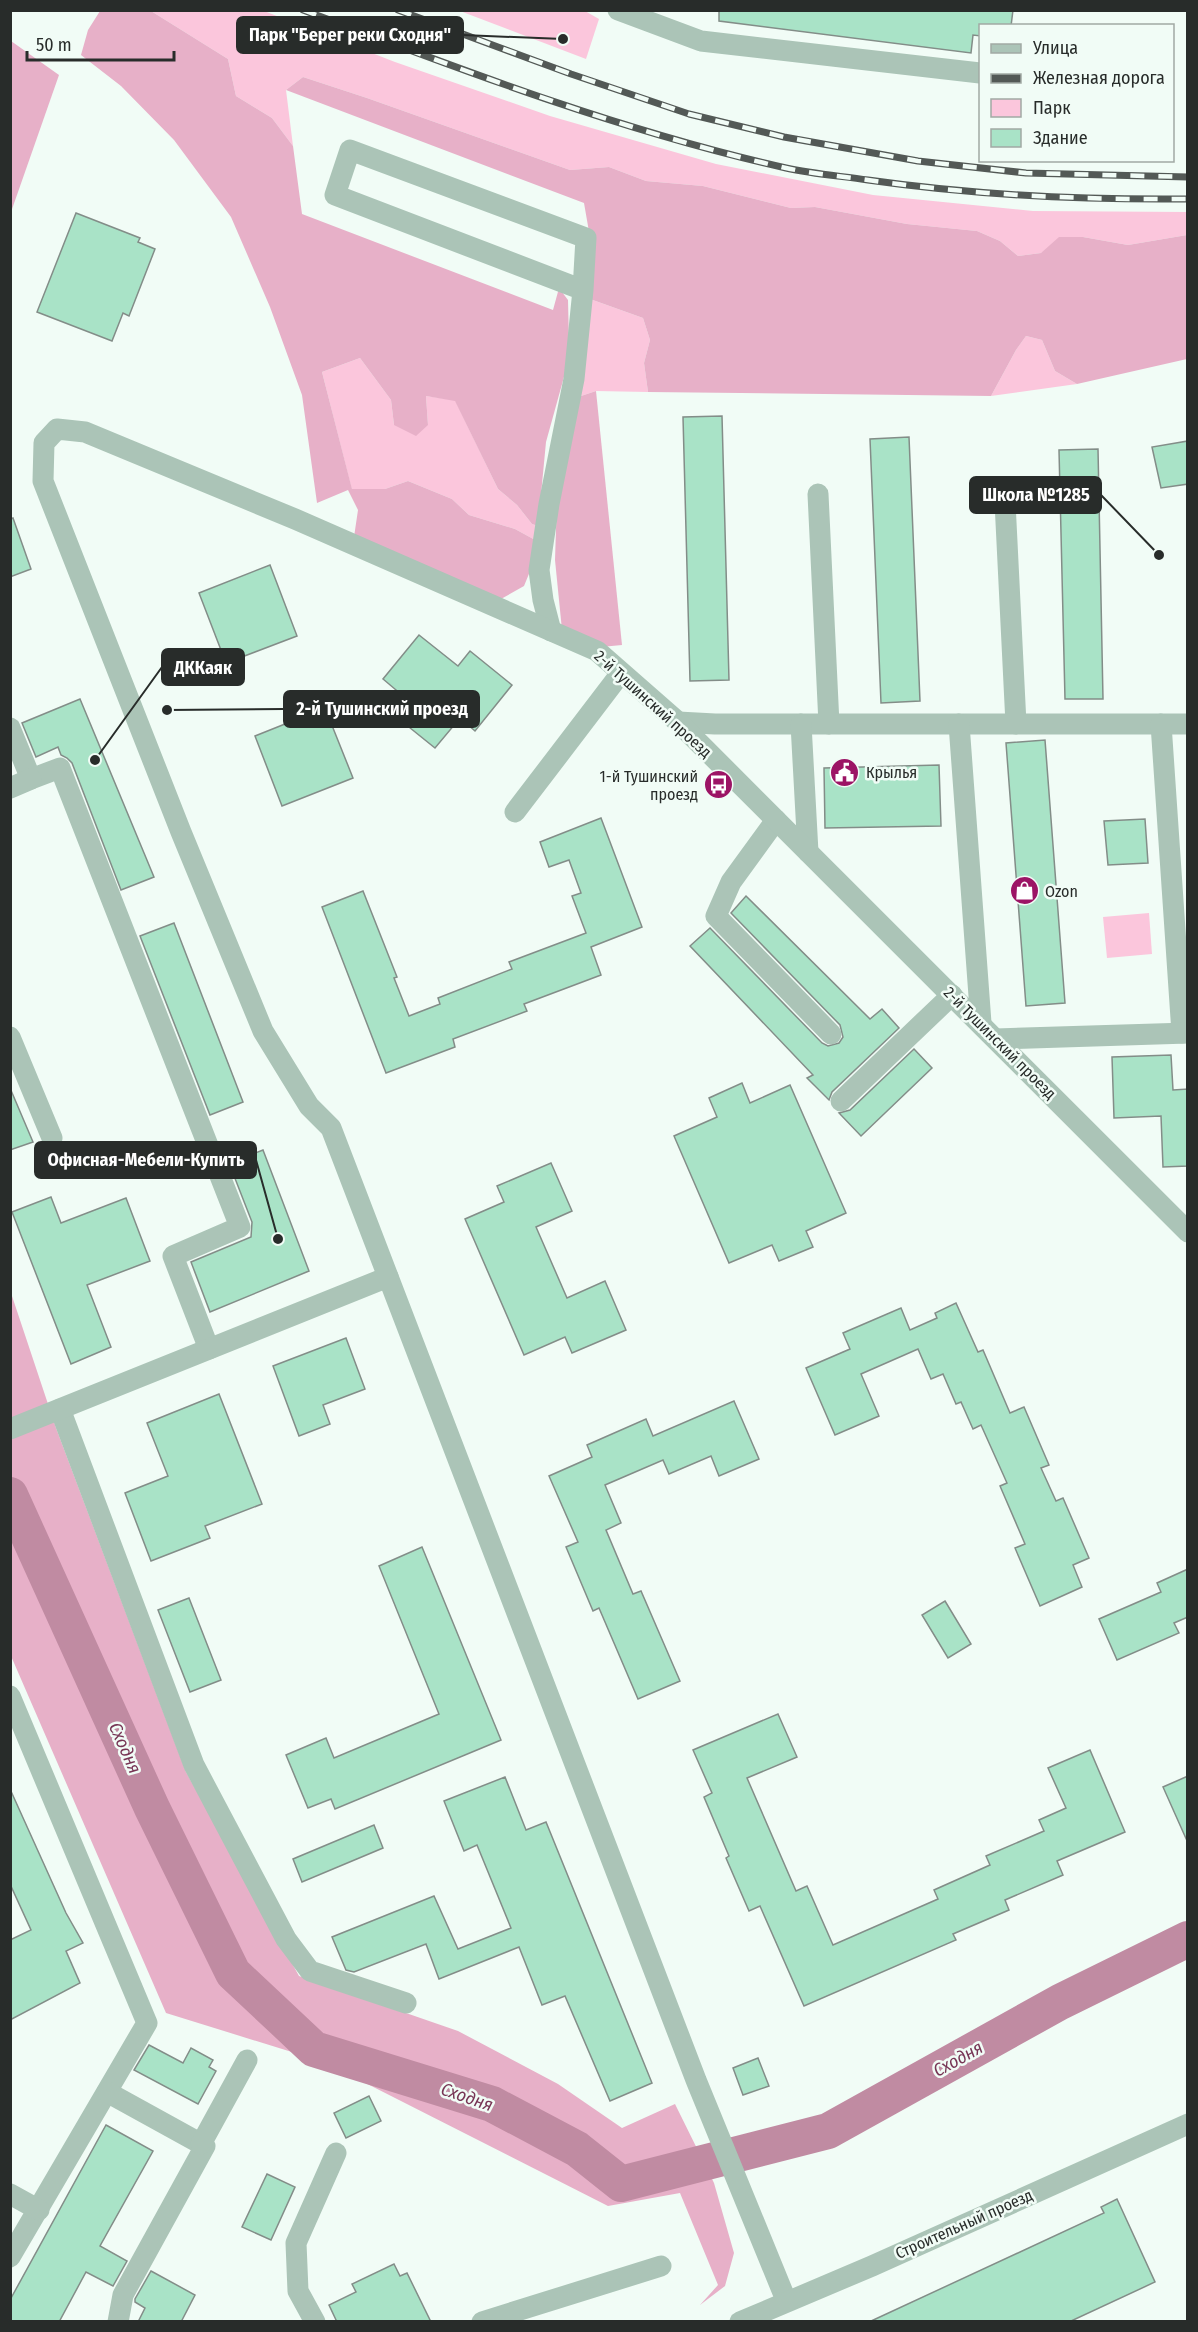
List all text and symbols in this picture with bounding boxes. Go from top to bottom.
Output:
callout: Парк "Берег реки Сходня" [237,17,463,53]
scale bar [27,24,174,62]
text: Парк "Берег реки Сходня" [249,24,451,46]
legend [979,24,1174,162]
text: 50 m [36,34,72,56]
text: Улица [1032,37,1078,59]
text: Железная дорога [1033,67,1165,89]
text: Парк [1033,97,1071,119]
text: Здание [1033,127,1088,149]
callout: Школа №1285 [970,477,1101,513]
text: Школа №1285 [982,484,1090,506]
street label: 2-й Тушинский проезд [591,646,715,762]
callout: ДККаяк [162,649,244,685]
text: ДККаяк [173,657,233,679]
callout: 2-й Тушинский проезд [284,691,479,727]
text: 2-й Тушинский проезд [295,698,468,720]
public building icon: Крылья [829,756,861,788]
place label: Крылья [866,763,917,782]
place label: 1-й Тушинский проезд [600,767,698,804]
bus stop icon: 1-й Тушинский проезд [703,769,735,801]
shop icon: Ozon [1008,875,1040,907]
place label: Ozon [1045,882,1078,901]
street label: 2-й Тушинский проезд [940,983,1060,1103]
callout: Офисная-Мебели-Купить [35,1142,256,1178]
text: Офисная-Мебели-Купить [48,1149,245,1171]
water label: Сходня [104,1719,146,1777]
water label: Сходня [929,2036,987,2082]
water label: Сходня [438,2078,496,2116]
street label: Строительный проезд [892,2185,1036,2263]

